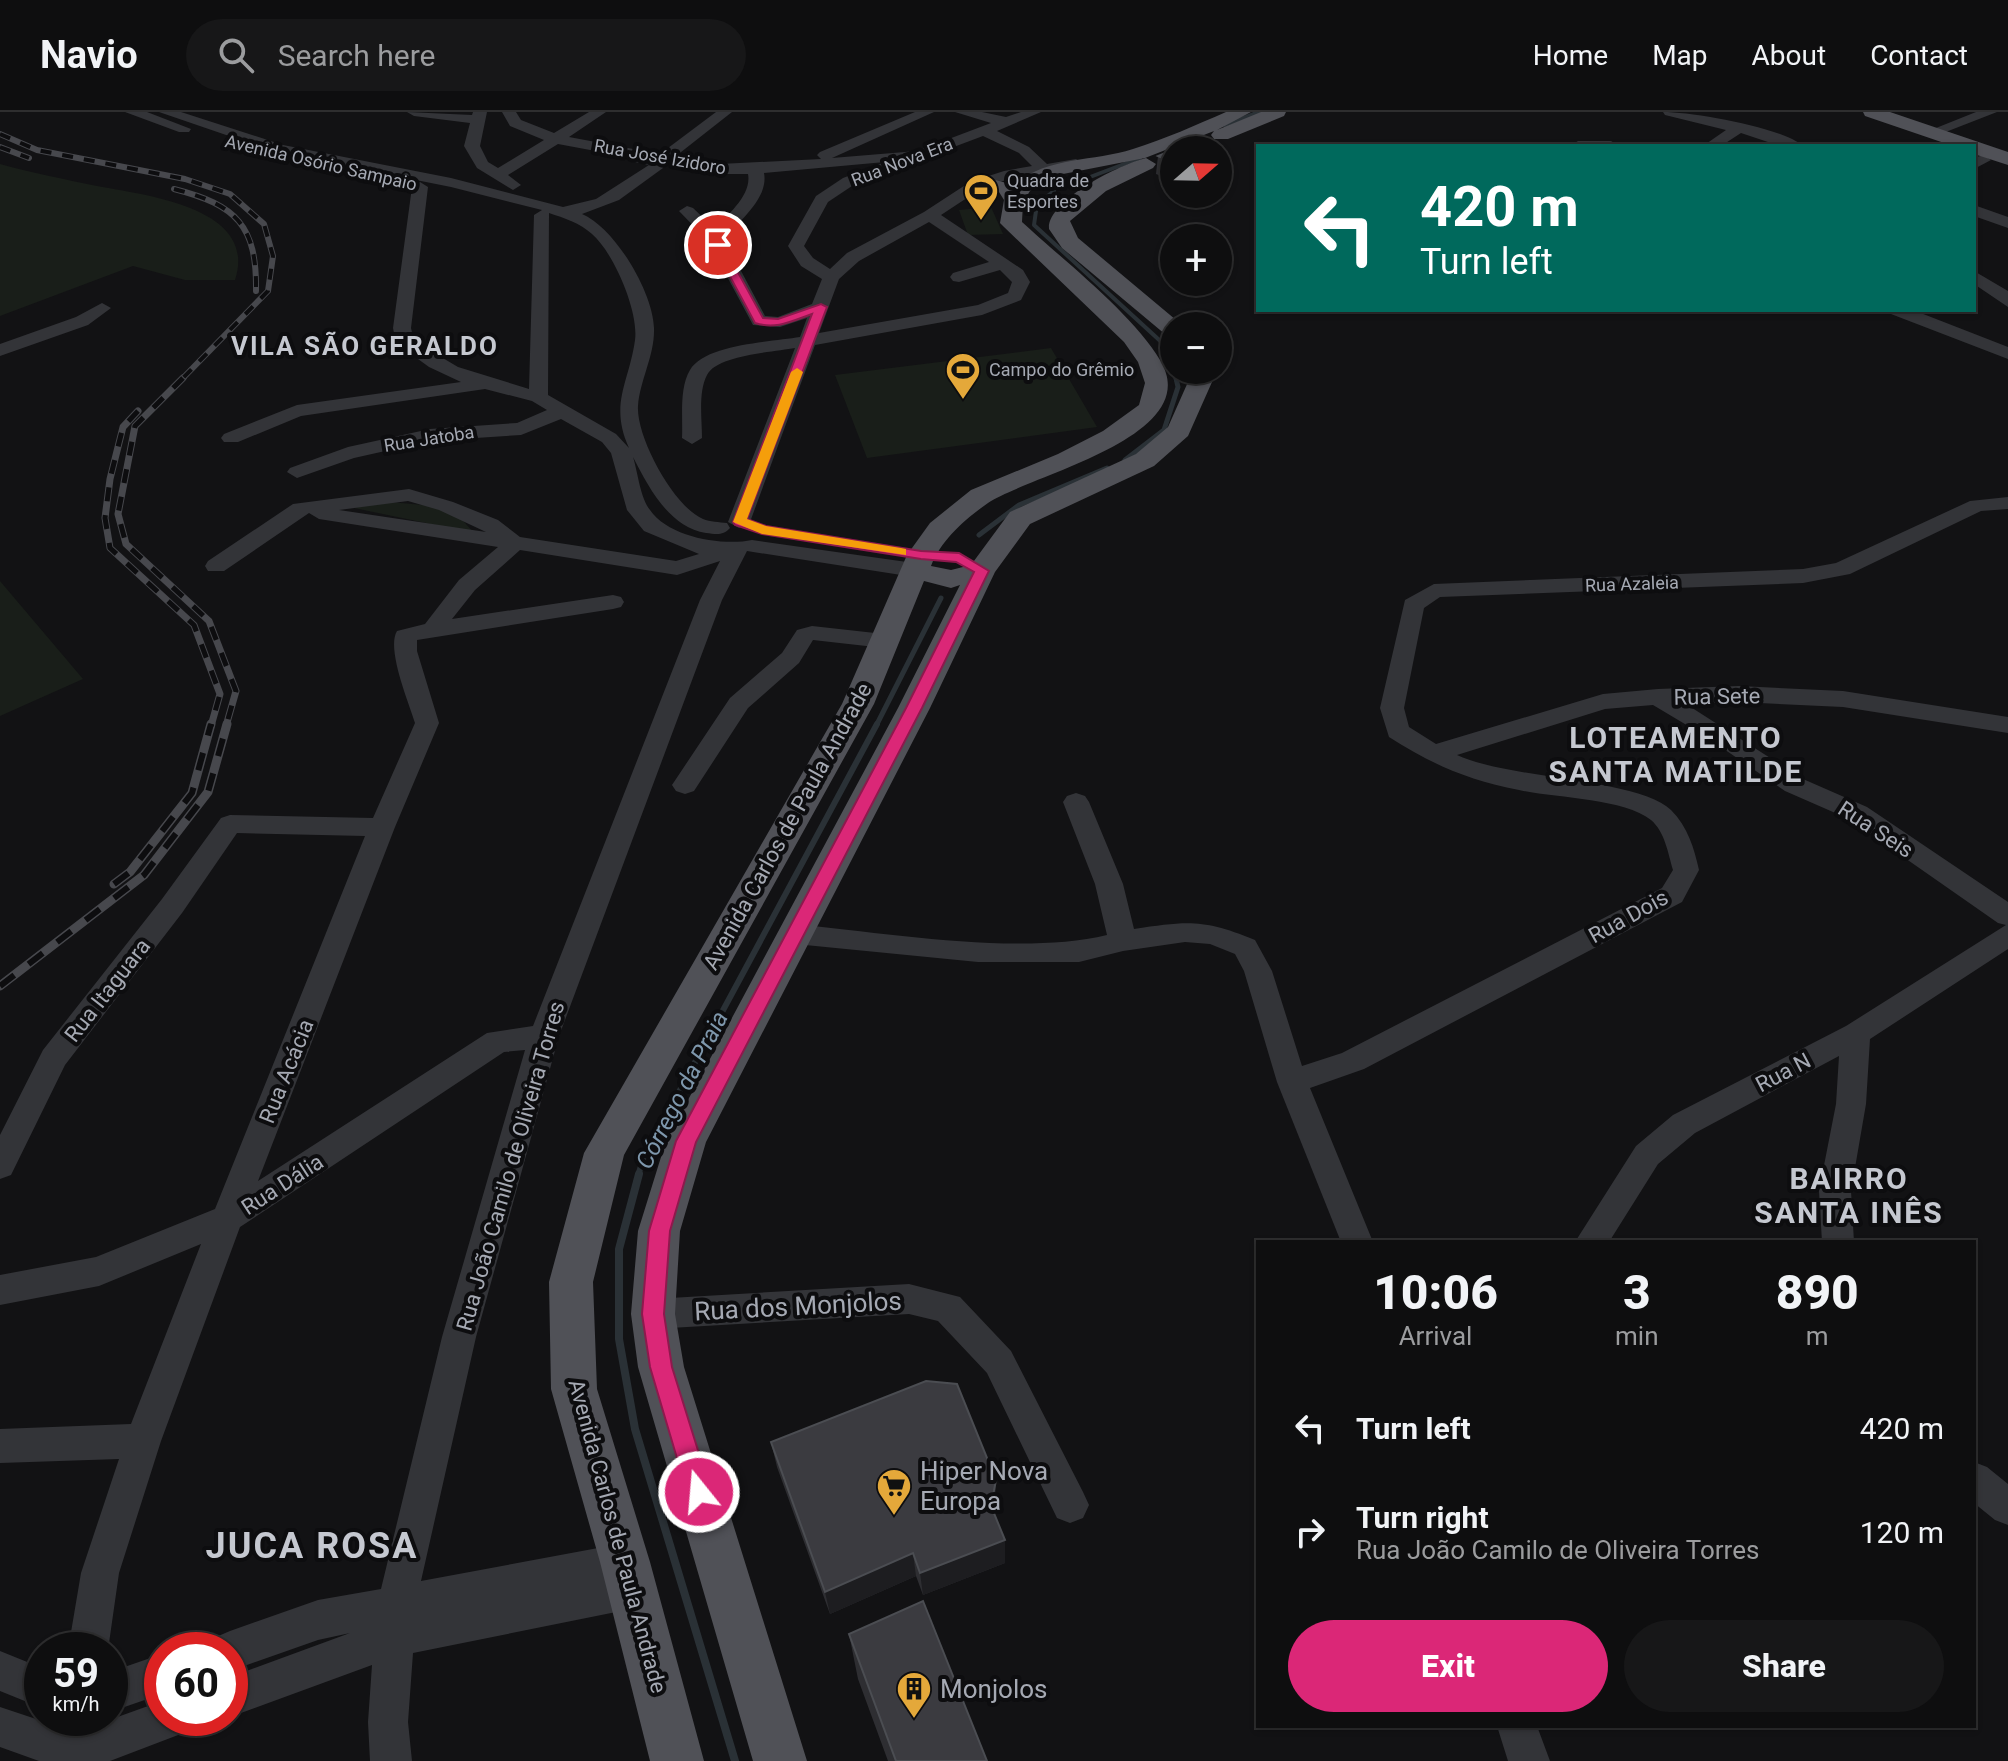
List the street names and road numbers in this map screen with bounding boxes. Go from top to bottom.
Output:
street label: Avenida Osório Sampaio [223,130,419,195]
street label: Rua Nova Era [848,133,955,190]
street label: Rua José Izidoro [592,135,728,178]
street label: Rua Jatoba [382,421,475,456]
street label: Rua Azaleia [1585,571,1679,596]
street label: Avenida Carlos de Paula Andrade [698,679,877,974]
street label: Rua Sete [1673,683,1761,710]
street label: Rua Seis [1833,796,1918,863]
street label: Rua Dois [1584,884,1672,948]
street label: Rua Itaguara [59,934,155,1047]
street label: Rua João Camilo de Oliveira Torres [451,999,570,1334]
street label: Rua Acácia [254,1016,319,1127]
street label: Rua N [1751,1048,1815,1097]
street label: Rua Dália [237,1149,328,1220]
street label: Rua dos Monjolos [693,1286,903,1326]
street label: Avenida Carlos de Paula Andrade [564,1376,672,1696]

